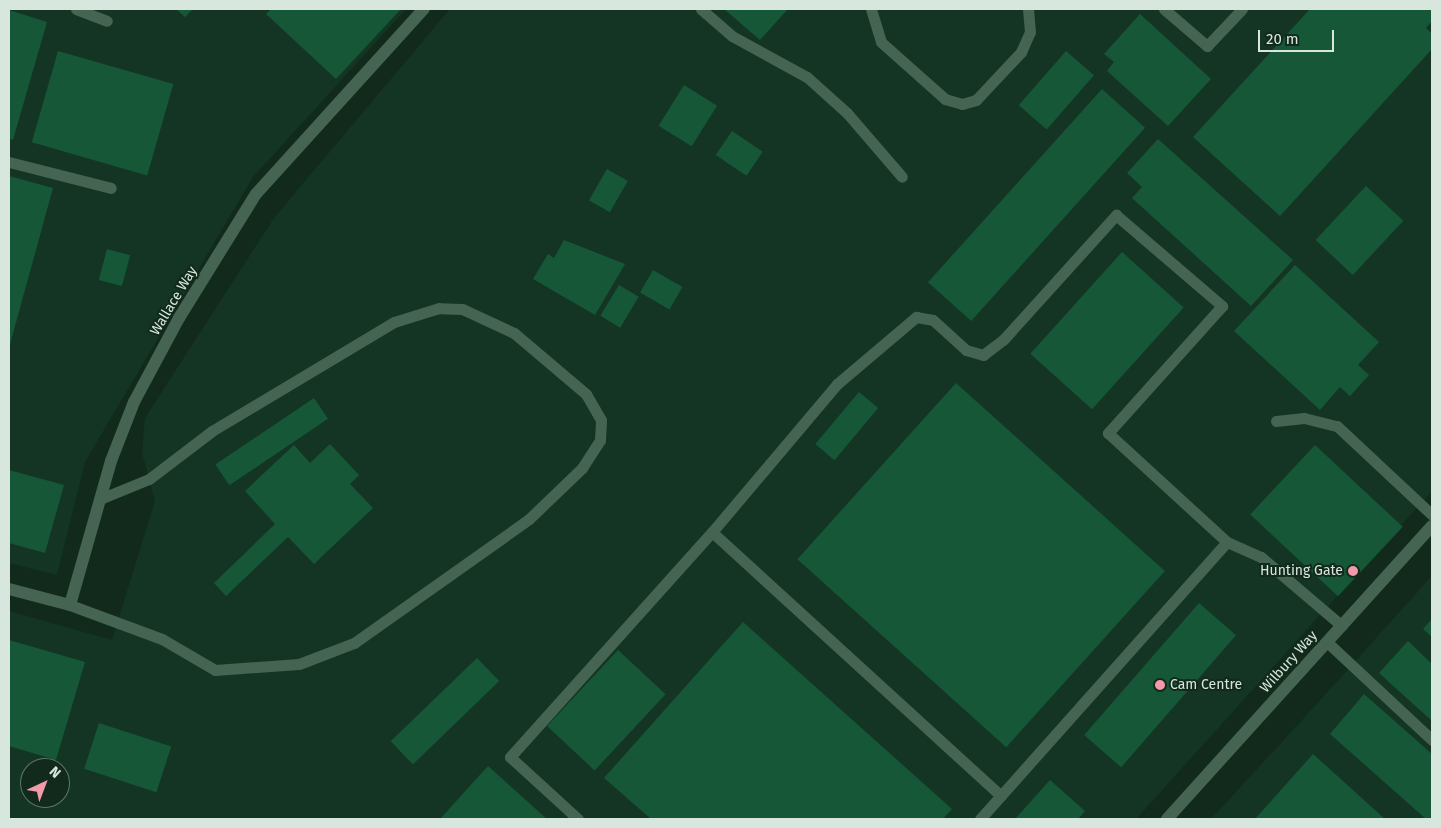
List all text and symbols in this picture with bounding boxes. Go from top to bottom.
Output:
scale bar [1261,20,1337,52]
text: 20 m [1266,30,1299,48]
street label: Wallace Way [147,263,201,339]
place label: Hunting Gate [1260,563,1343,579]
marker: Hunting Gate [1347,565,1359,577]
street label: Wilbury Way [1257,628,1321,696]
place label: Cam Centre [1170,677,1242,693]
marker: Cam Centre [1154,679,1166,691]
north arrow [20,758,70,808]
text: N [46,763,64,782]

